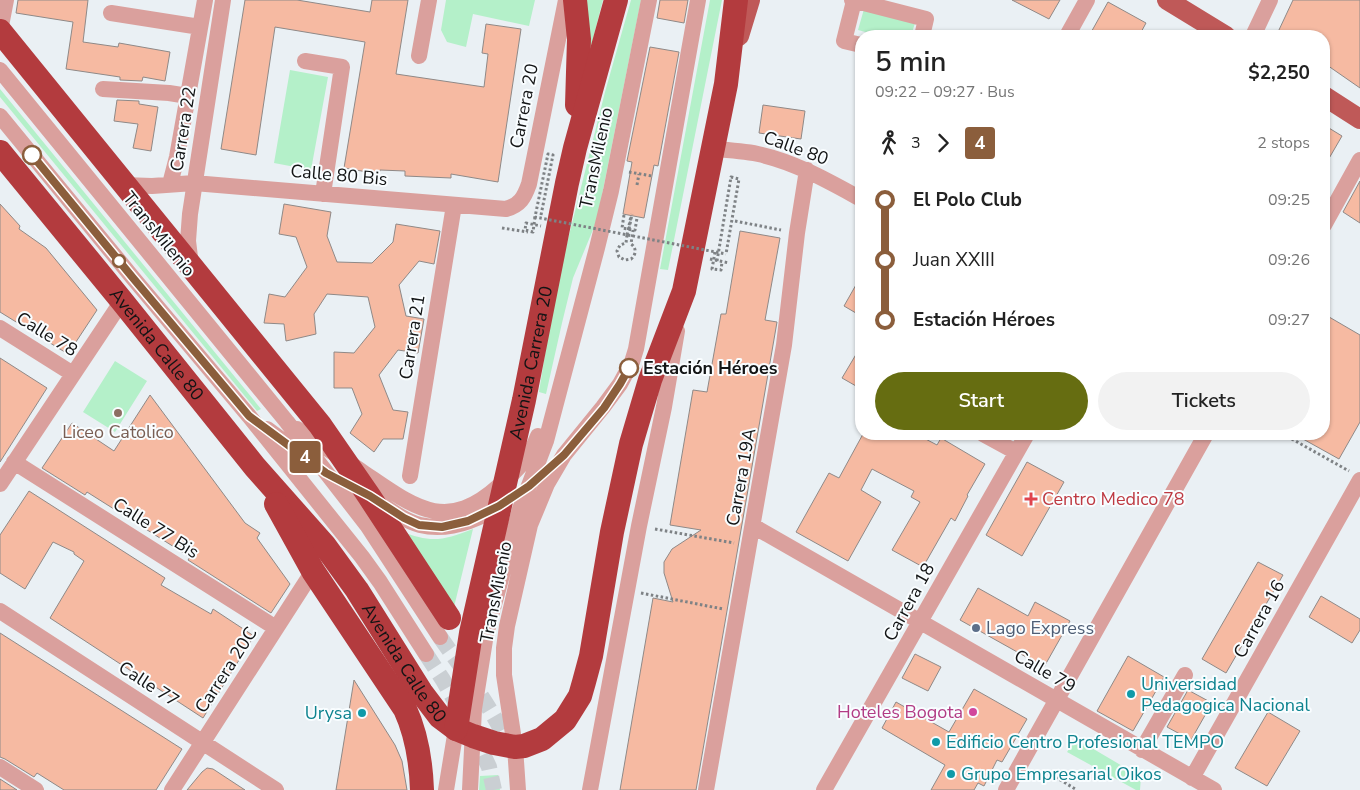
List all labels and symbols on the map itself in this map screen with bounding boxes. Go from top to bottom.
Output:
street label: Carrera 20 [504,62,544,150]
street label: Carrera 22 [164,85,202,173]
street label: TransMilenio [574,105,618,211]
street label: Calle 80 [760,125,832,171]
unlabelled marker [22,145,42,165]
street label: Calle 80 Bis [289,159,389,191]
street label: TransMilenio [117,186,201,282]
unlabelled marker [112,254,126,268]
street label: Avenida Calle 80 [104,283,209,406]
street label: Avenida Carrera 20 [503,284,558,442]
street label: Carrera 21 [393,293,431,381]
street label: Calle 78 [12,306,82,362]
place label: Estación Héroes [643,356,778,380]
marker: Estación Héroes [619,358,639,378]
marker: Liceo Catolico [112,407,124,419]
place label: Liceo Catolico [62,420,174,444]
street label: Carrera 19A [721,426,761,528]
line badge: 4 [289,441,321,473]
place label: Centro Medico 78 [1042,487,1185,511]
street label: Calle 77 Bis [108,492,204,564]
marker: Centro Medico 78 [1024,492,1038,506]
street label: TransMilenio [474,539,518,645]
street label: Carrera 18 [878,559,940,645]
street label: Carrera 16 [1228,576,1290,662]
street label: Avenida Calle 80 [356,599,452,728]
place label: Lago Express [986,616,1094,640]
street label: Carrera 20C [189,622,263,718]
marker: Lago Express [970,622,982,634]
street label: Calle 79 [1010,644,1080,698]
street label: Calle 77 [114,655,184,713]
place label: Universidad Pedagogica Nacional [1141,672,1310,717]
marker: Universidad Pedagogica Nacional [1125,688,1137,700]
place label: Hoteles Bogota [837,700,963,724]
place label: Urysa [305,701,352,725]
marker: Hoteles Bogota [967,706,979,718]
marker: Urysa [356,707,368,719]
place label: Edificio Centro Profesional TEMPO [946,730,1224,754]
marker: Edificio Centro Profesional TEMPO [930,736,942,748]
place label: Grupo Empresarial Oikos [961,762,1162,786]
marker: Grupo Empresarial Oikos [945,768,957,780]

